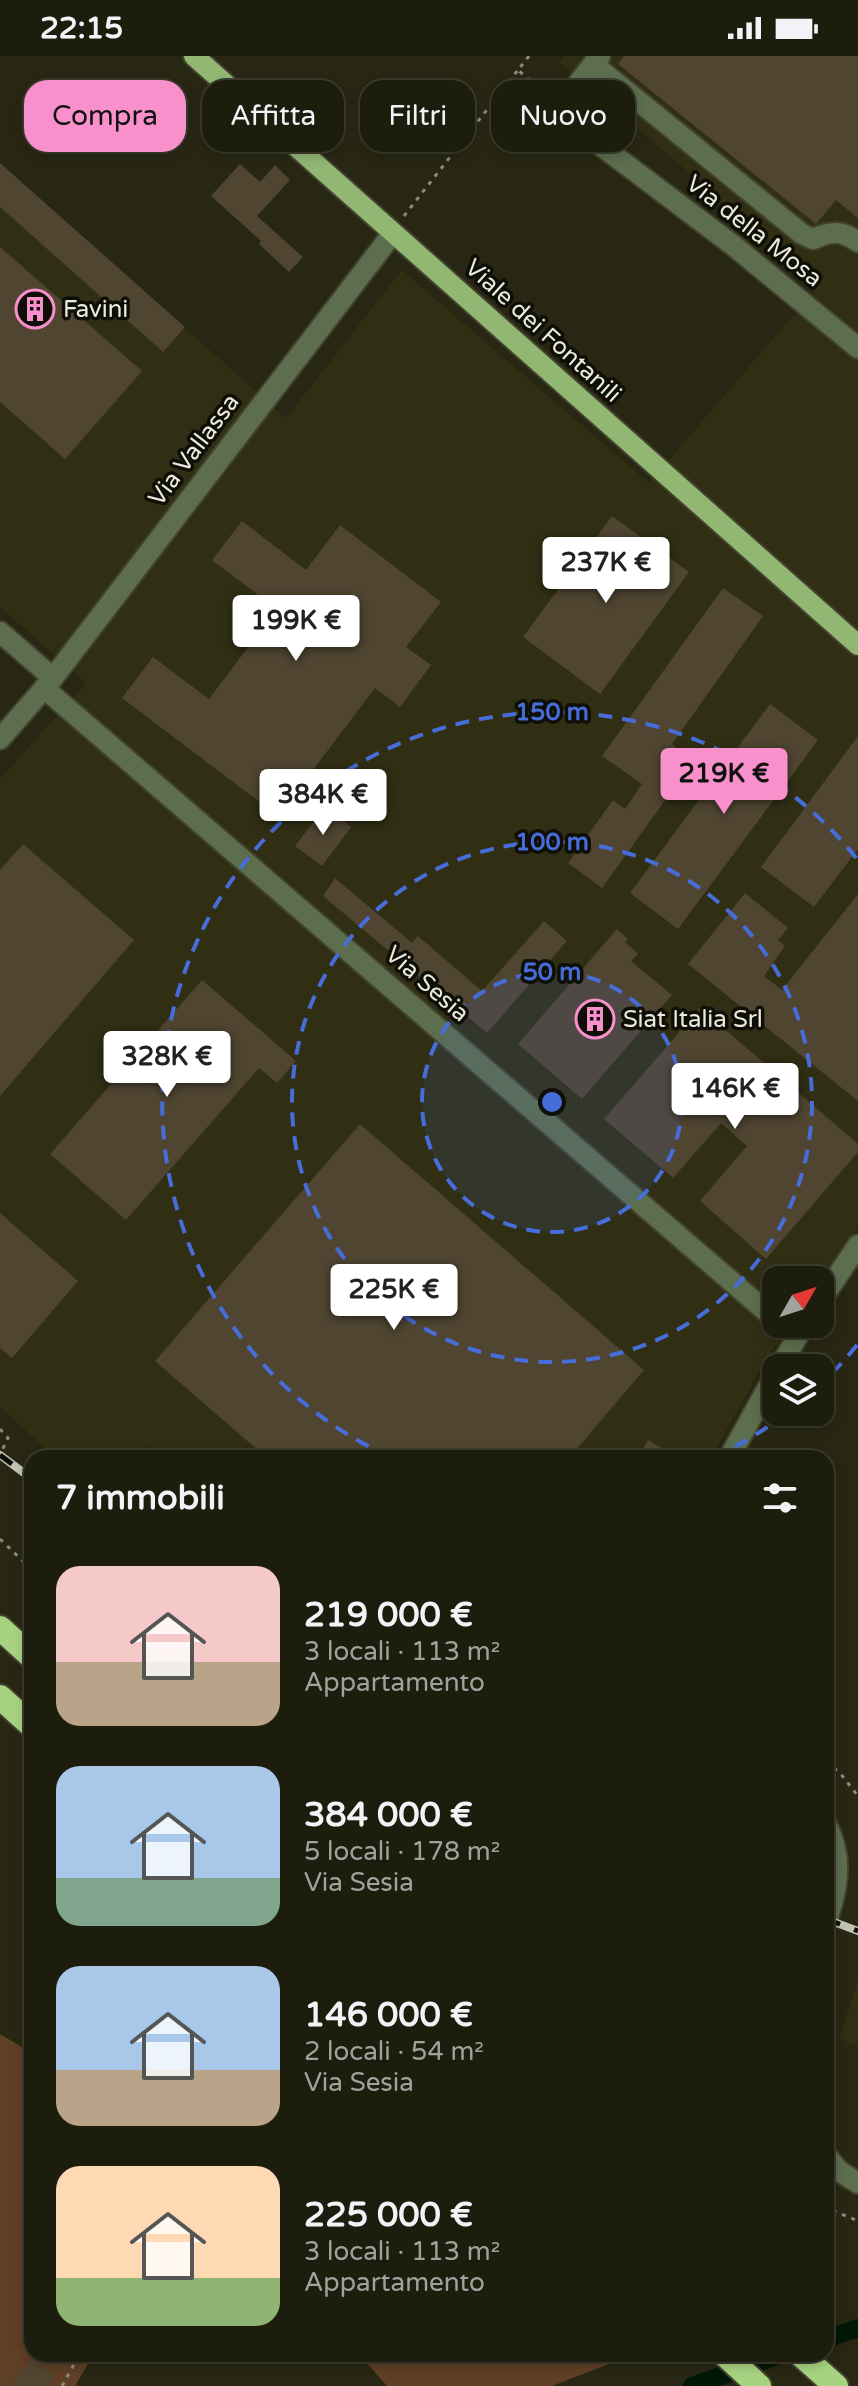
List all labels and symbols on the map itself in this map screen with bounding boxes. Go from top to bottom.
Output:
street label: Via della Mosa [680,169,828,293]
street label: Viale dei Fontanili [459,253,627,409]
building icon: Favini [14,288,56,330]
place label: Favini [63,295,128,324]
street label: Via Vallassa [142,388,246,512]
pin: 237K € [541,537,671,605]
pin: 199K € [231,595,361,663]
text: 150 m [515,698,589,727]
pin: 219K € [659,748,789,816]
pin: 384K € [258,769,388,837]
text: 100 m [515,828,589,857]
street label: Via Sesia [379,940,475,1028]
text: 50 m [523,958,581,987]
building icon: Siat Italia Srl [574,998,616,1040]
place label: Siat Italia Srl [623,1005,763,1034]
pin: 328K € [102,1031,232,1099]
pin: 146K € [670,1063,800,1131]
centre of rings [538,1088,566,1116]
pin: 225K € [329,1264,459,1332]
north arrow [762,1266,834,1338]

